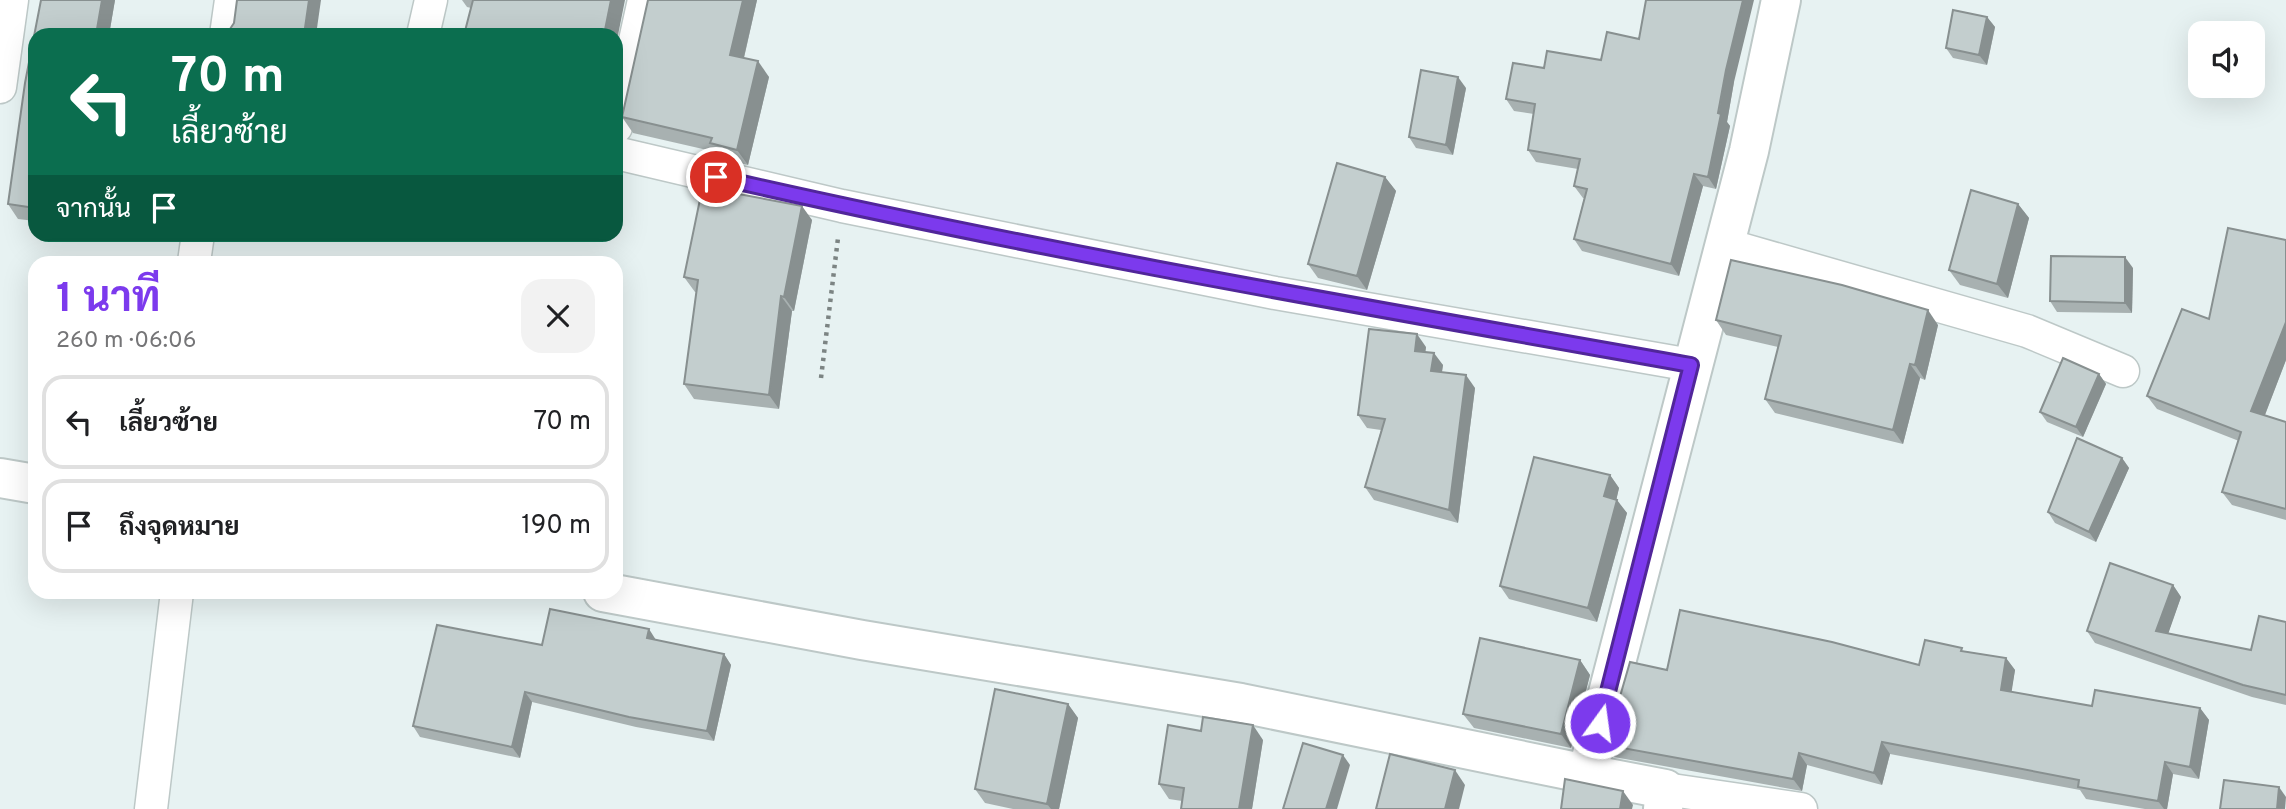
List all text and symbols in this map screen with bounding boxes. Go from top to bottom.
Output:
map controls [2188,21,2265,98]
button: sound [2188,21,2265,98]
text: 70 m [171,48,285,110]
icon: left [56,56,147,147]
text: เลี้ยวซ้าย [171,115,288,155]
pin [686,147,746,207]
icon: arrive [697,158,735,196]
icon: arrive [145,189,183,227]
text: จากนั้น [56,194,131,227]
text: 1 นาที [56,274,161,327]
button: close [521,279,595,353]
text: 260 m · 06:06 [56,327,196,356]
icon: left [60,403,98,441]
text: 70 m [533,406,591,439]
text: เลี้ยวซ้าย [119,408,218,441]
icon: arrive [60,507,98,545]
text: 190 m [521,510,591,543]
text: ถึงจุดหมาย [119,512,240,545]
position arrow [1563,686,1637,760]

